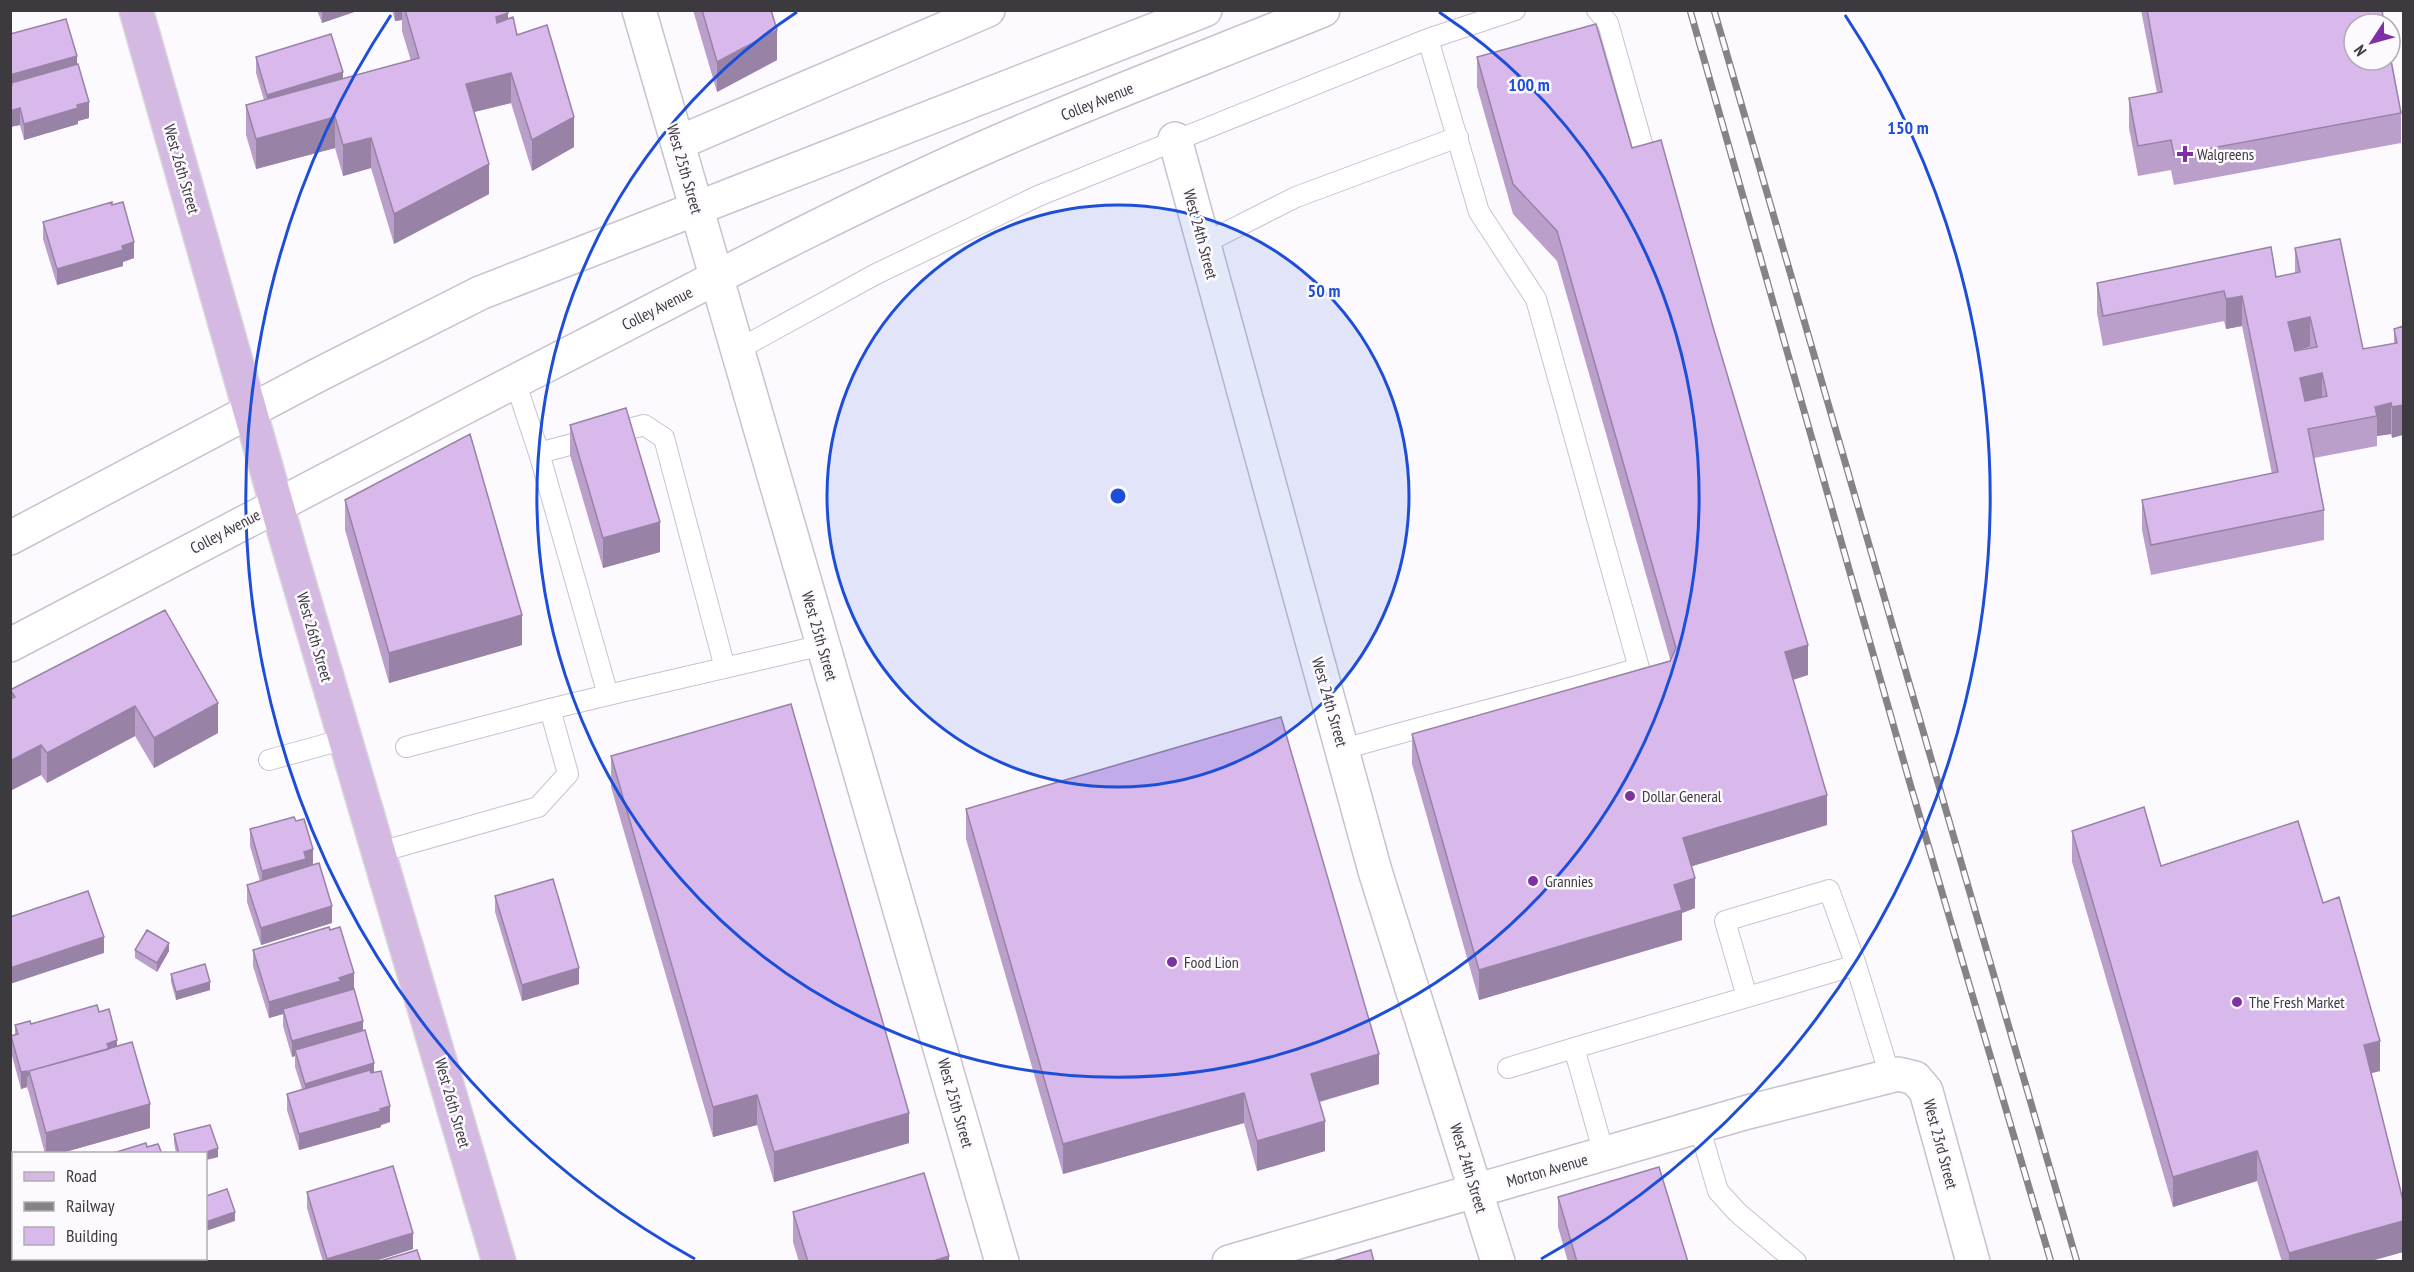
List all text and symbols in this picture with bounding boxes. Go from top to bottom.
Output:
north arrow [2342,12,2402,72]
text: N [2349,41,2370,60]
text: 100 m [1508,73,1550,96]
street label: Colley Avenue [1058,77,1136,125]
text: 150 m [1887,116,1929,139]
street label: West 26th Street [160,122,205,217]
street label: West 25th Street [663,122,708,217]
place label: Walgreens [2197,144,2254,164]
marker: Walgreens [2178,147,2192,161]
street label: West 24th Street [1179,187,1223,282]
text: 50 m [1308,279,1340,302]
street label: Colley Avenue [618,282,696,334]
centre of rings [1108,486,1128,506]
street label: Colley Avenue [187,504,263,558]
street label: West 25th Street [798,589,843,684]
street label: West 26th Street [293,590,338,685]
street label: West 24th Street [1308,655,1353,750]
place label: Dollar General [1642,786,1722,806]
marker: Dollar General [1623,789,1637,803]
place label: Grannies [1545,871,1593,891]
marker: Grannies [1526,874,1540,888]
place label: Food Lion [1184,952,1239,972]
marker: Food Lion [1165,955,1179,969]
place label: The Fresh Market [2249,992,2345,1012]
marker: The Fresh Market [2230,995,2244,1009]
street label: West 26th Street [431,1056,476,1151]
street label: West 25th Street [934,1056,979,1151]
street label: West 23rd Street [1919,1097,1963,1192]
street label: West 24th Street [1446,1121,1492,1216]
street label: Morton Avenue [1504,1149,1590,1191]
legend [12,1152,207,1260]
text: Road [66,1164,97,1187]
text: Railway [66,1194,115,1217]
text: Building [66,1224,118,1247]

